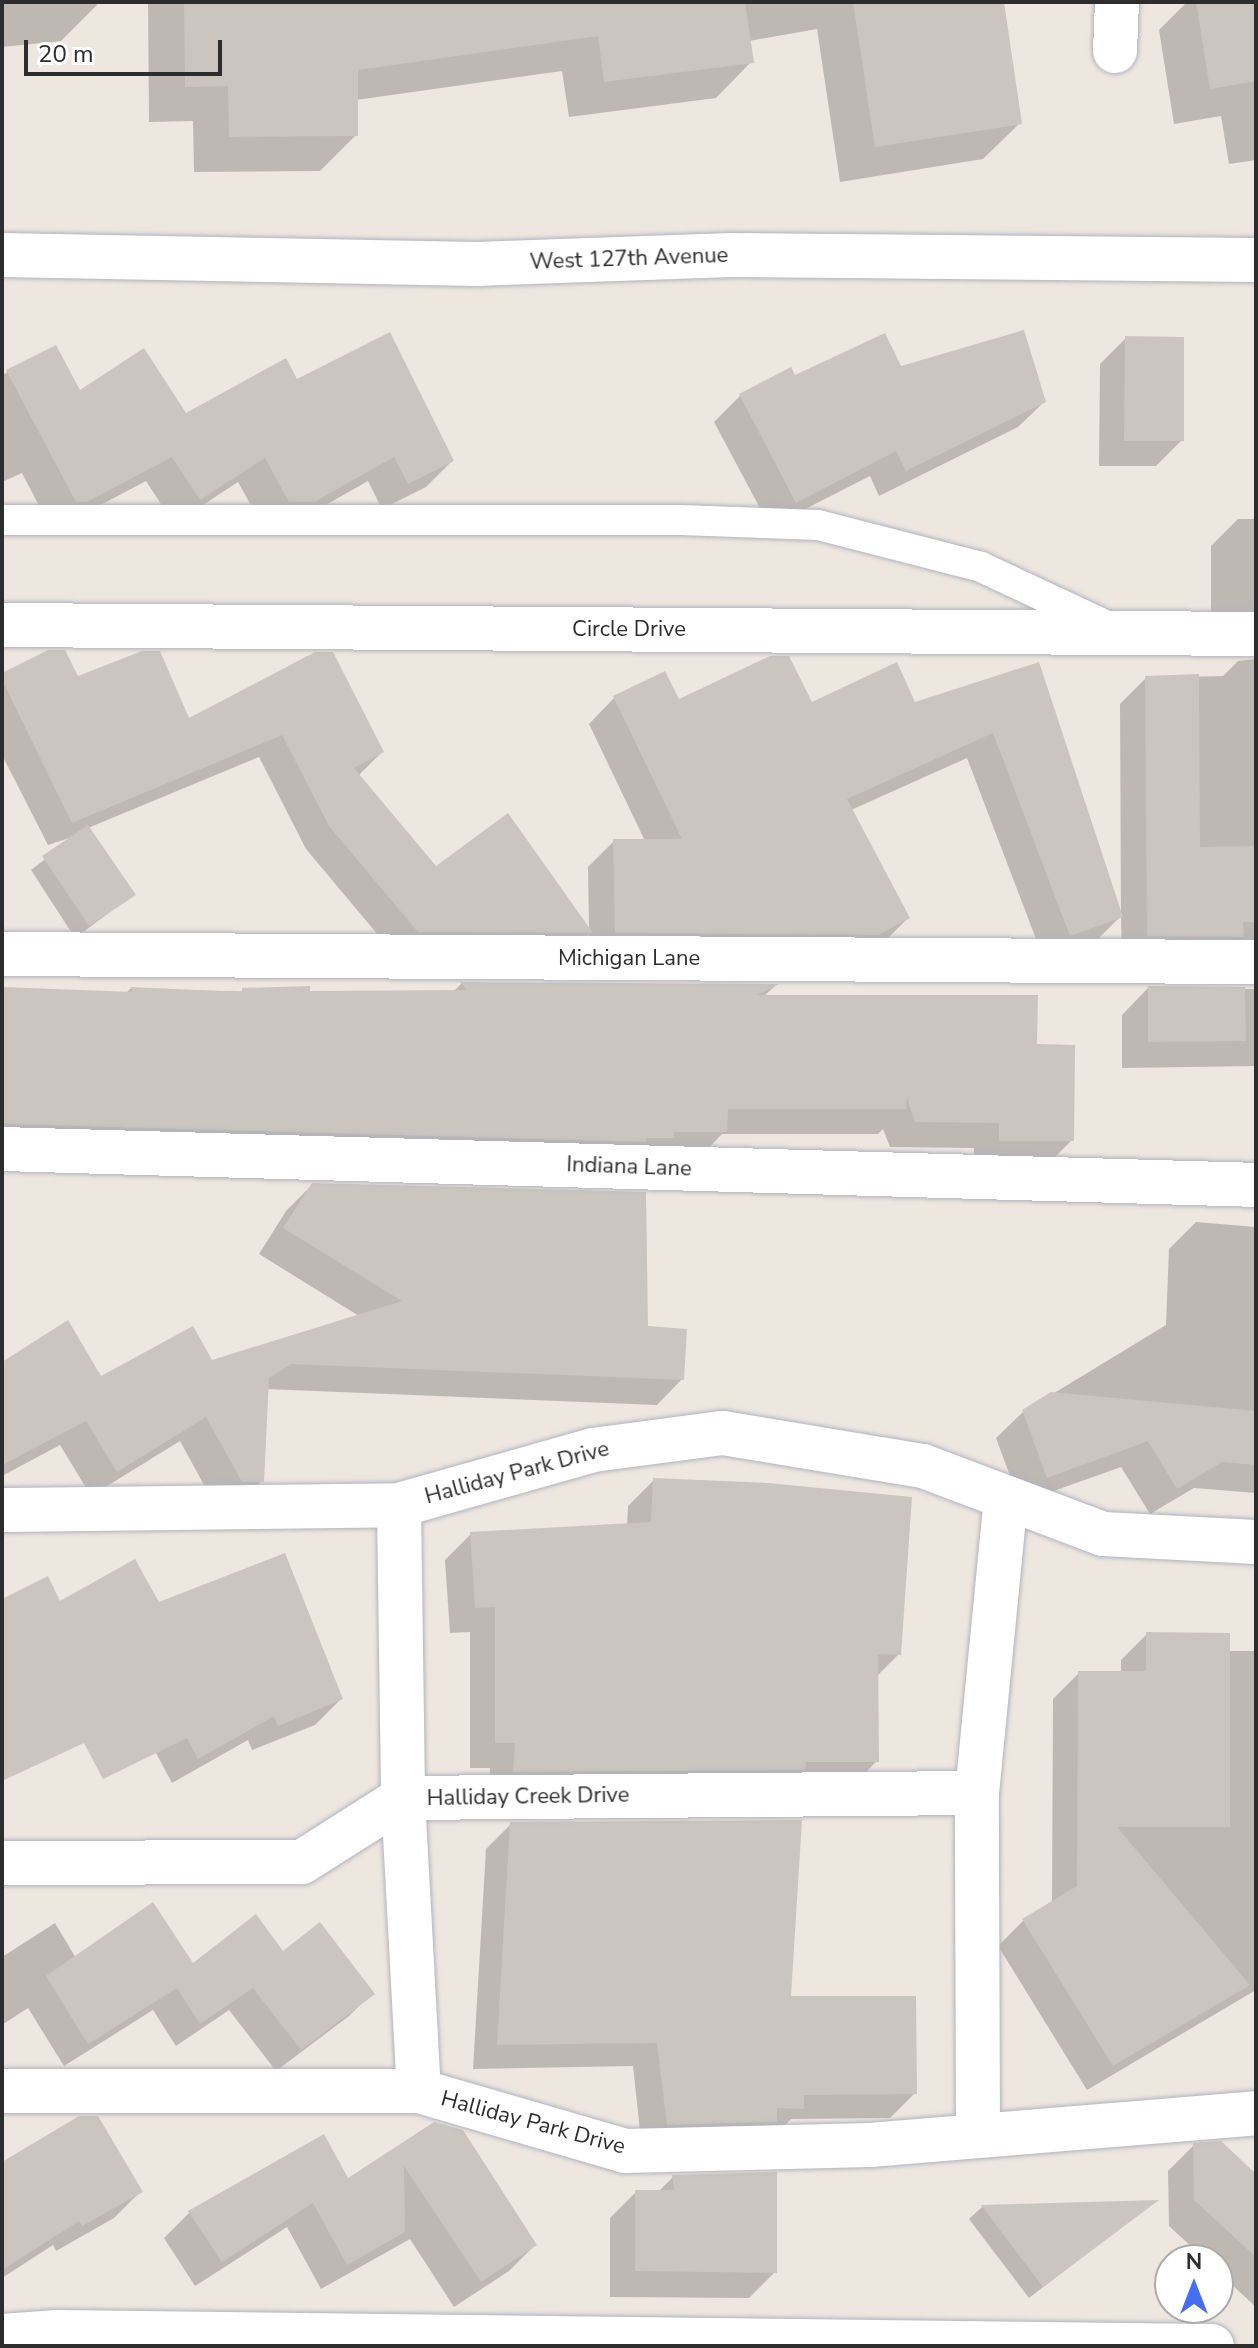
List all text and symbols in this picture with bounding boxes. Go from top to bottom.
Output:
scale bar [28,24,226,74]
text: 20 m [38,38,94,70]
street label: West 127th Avenue [529,242,729,276]
street label: Circle Drive [572,617,686,643]
street label: Michigan Lane [558,946,700,972]
street label: Indiana Lane [566,1152,692,1182]
street label: Halliday Park Drive [422,1436,612,1510]
street label: Halliday Creek Drive [426,1782,630,1812]
street label: Halliday Park Drive [438,2086,628,2160]
north arrow [1154,2244,1234,2324]
text: N [1186,2247,1202,2277]

